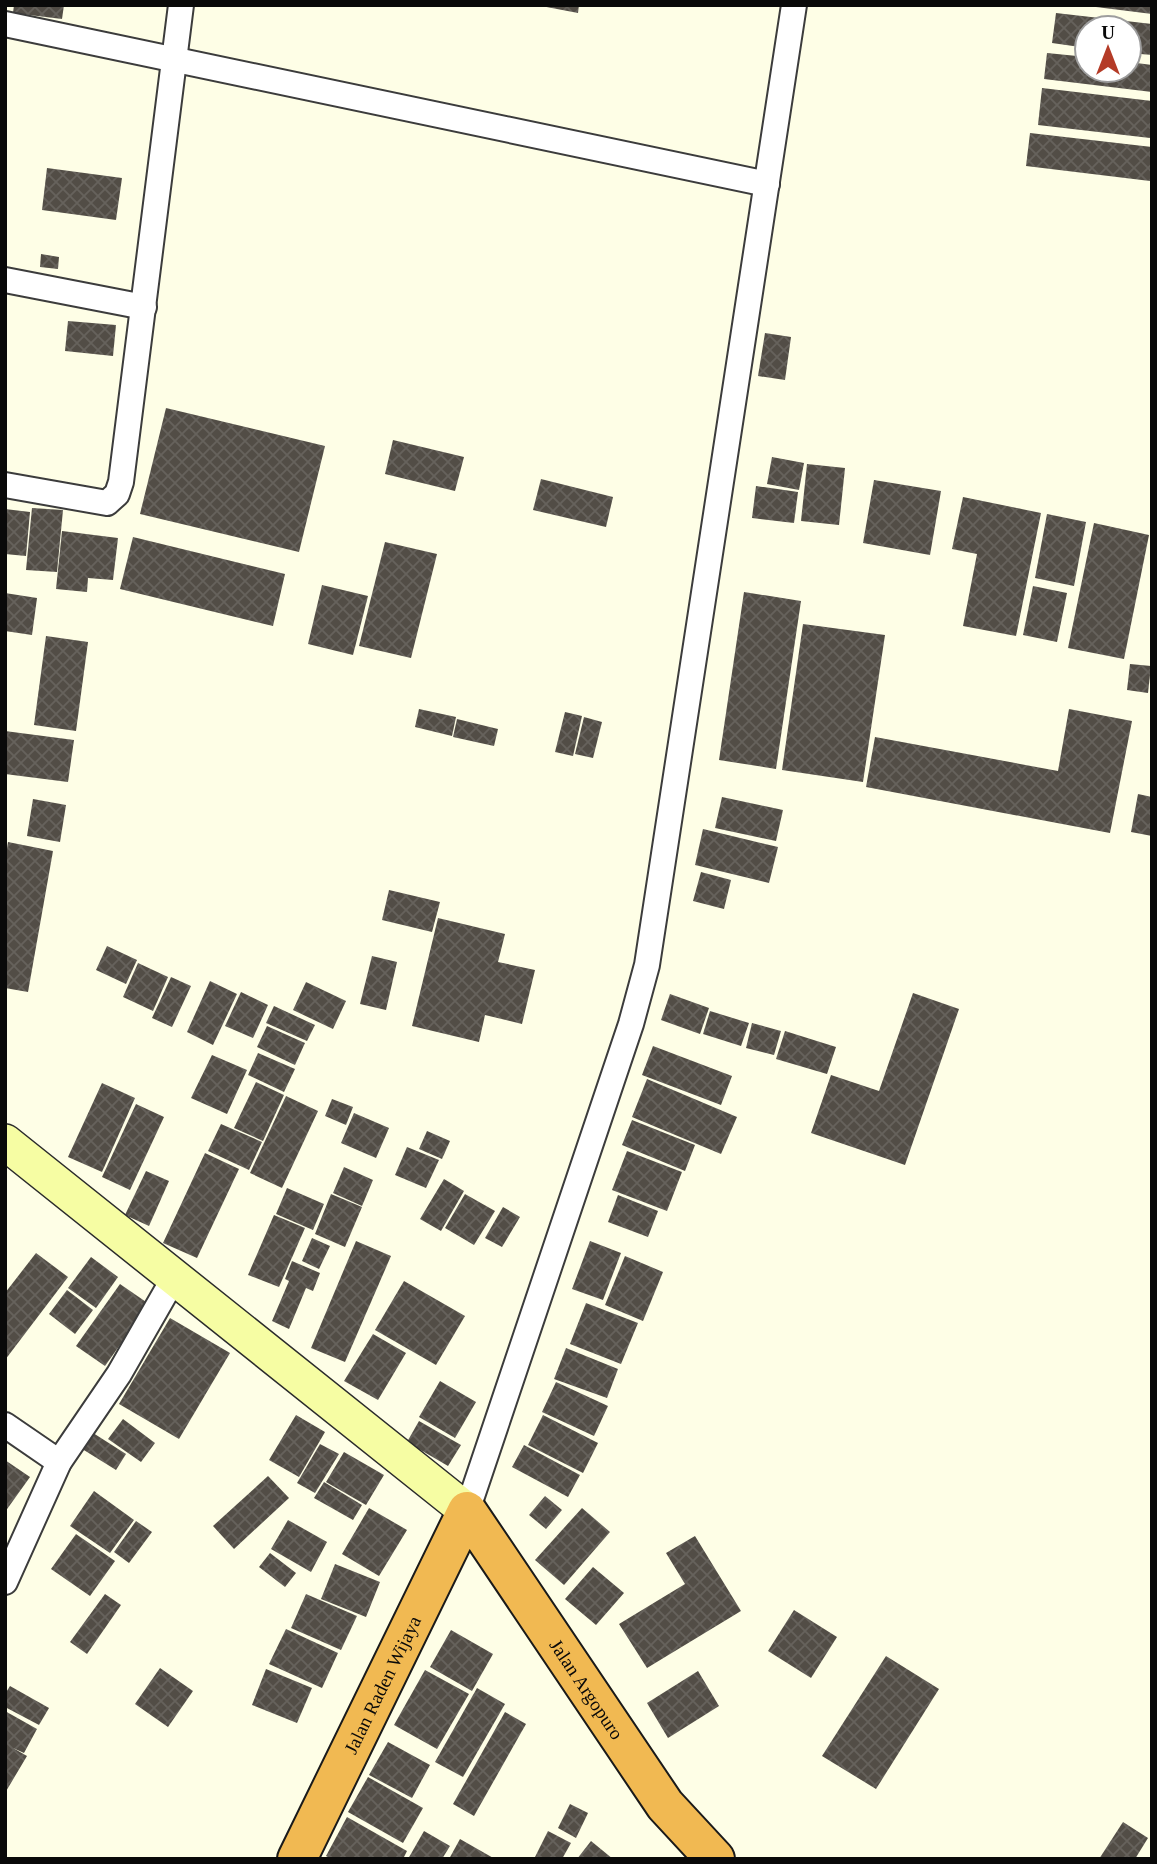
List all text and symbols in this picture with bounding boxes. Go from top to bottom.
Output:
north arrow [1073,14,1143,84]
text: U [1101,22,1115,43]
street label: Jalan Raden Wijaya [340,1612,425,1757]
street label: Jalan Argopuro [546,1635,628,1743]

